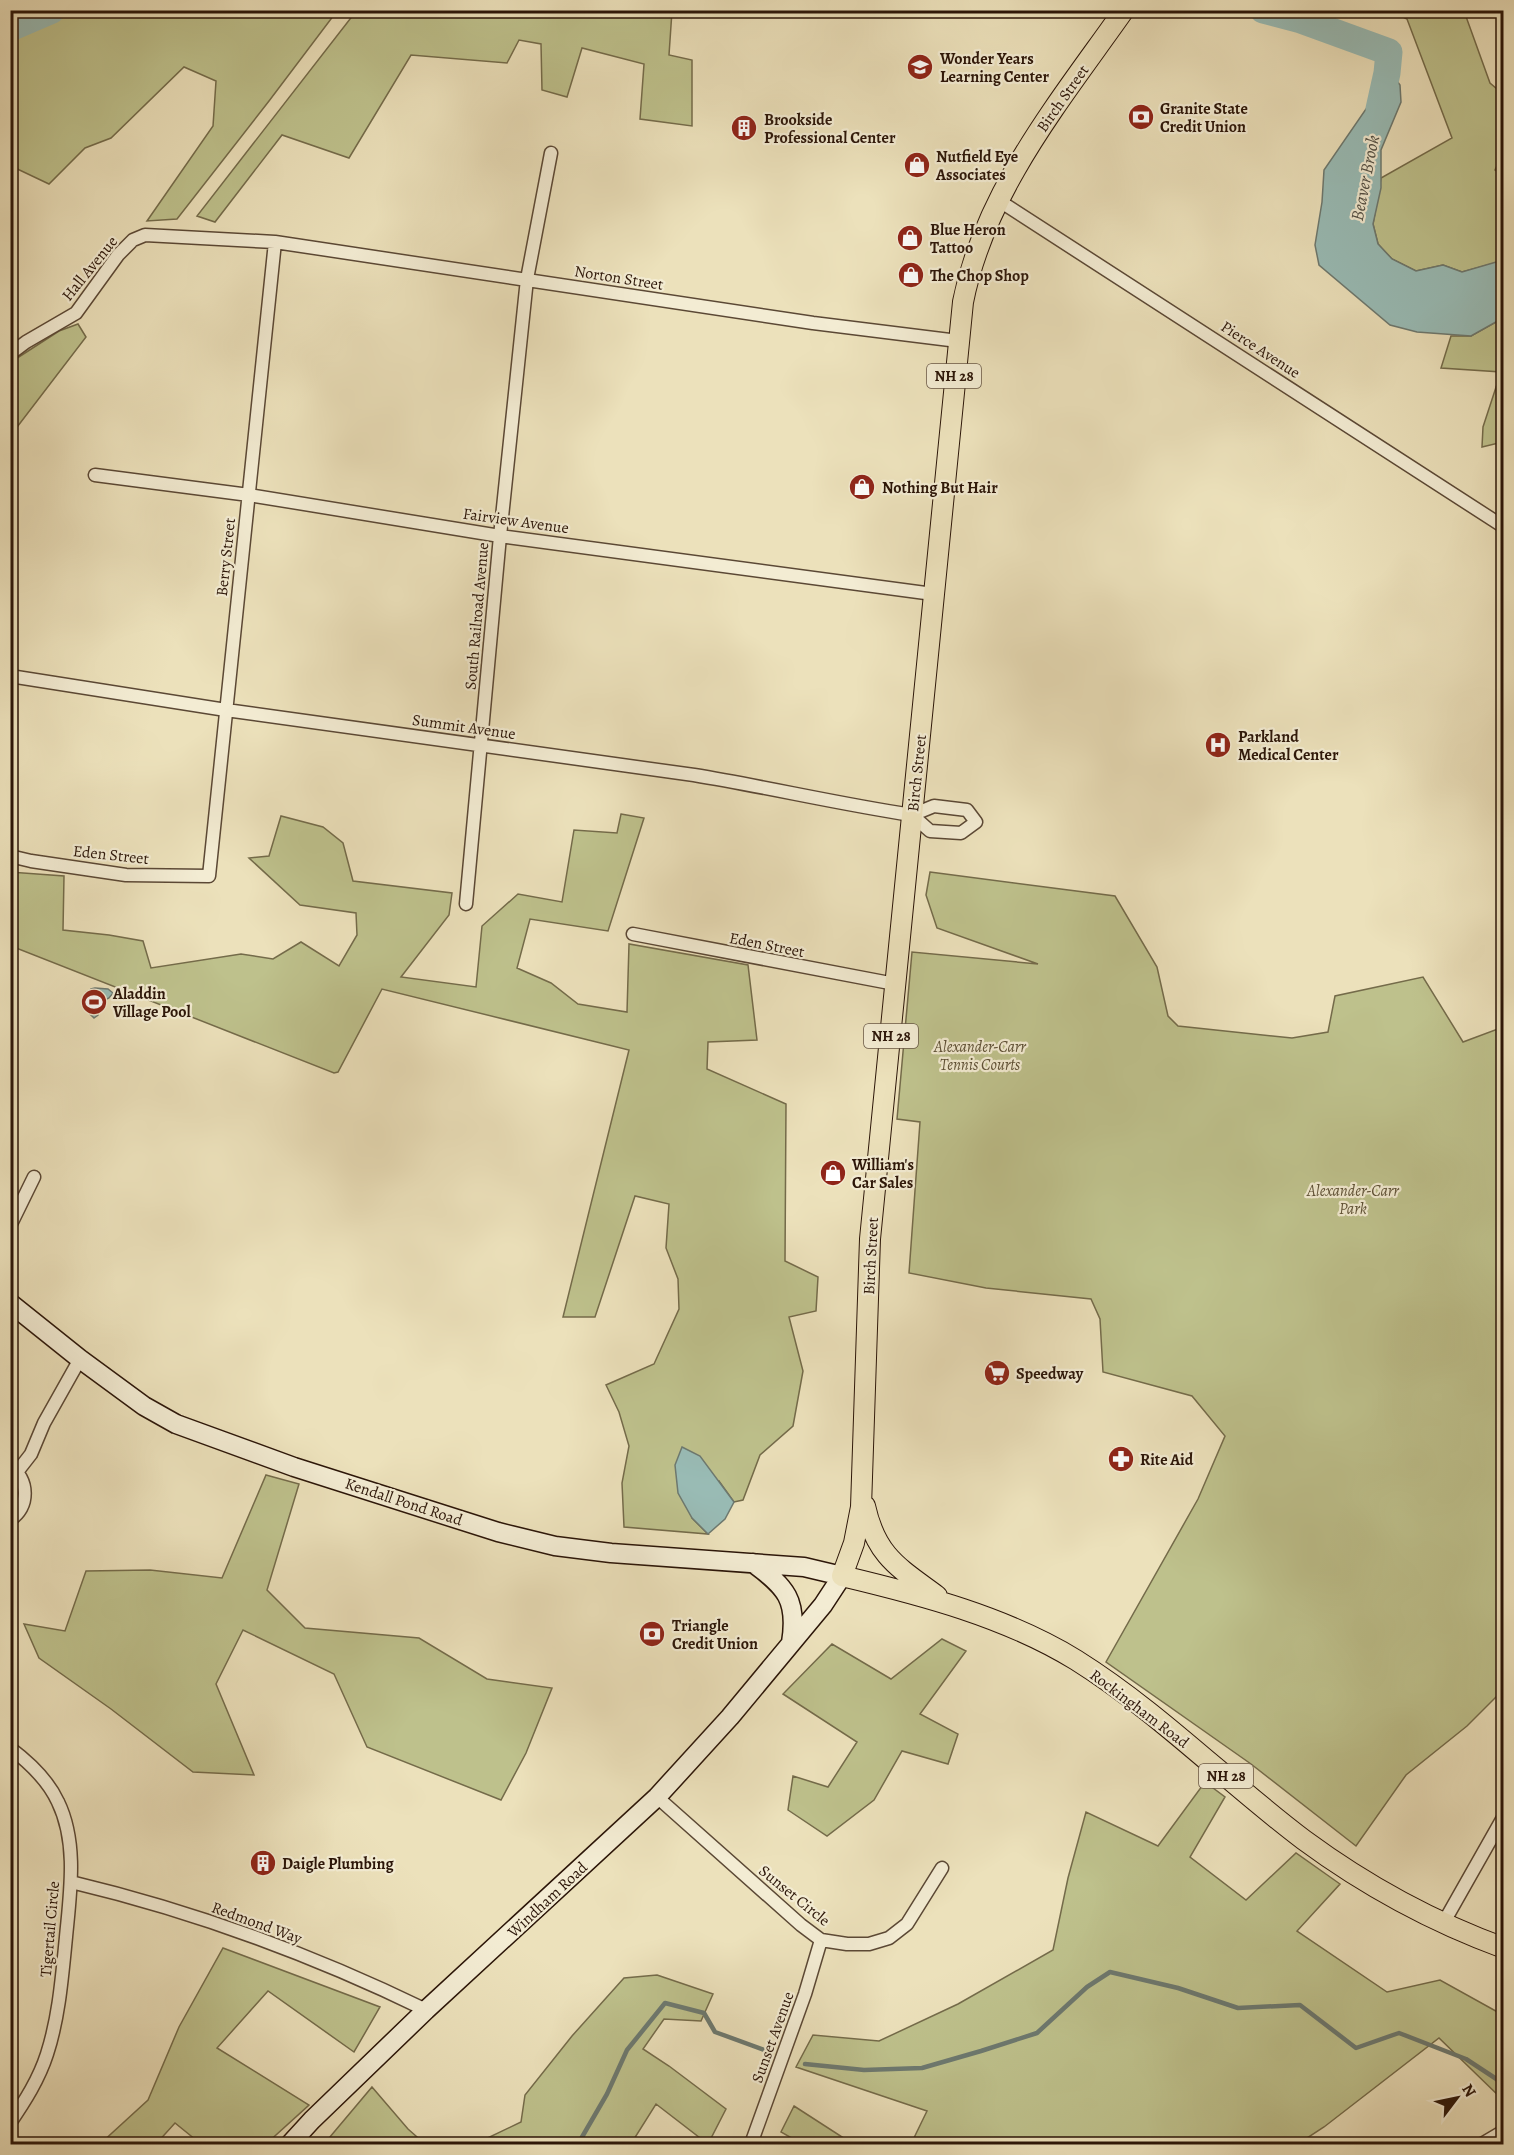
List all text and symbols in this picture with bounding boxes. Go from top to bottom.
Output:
place label: Wonder Years Learning Center [939,48,1049,88]
school or university icon: Wonder Years Learning Center [905,52,935,82]
street label: Birch Street [1032,60,1094,137]
place label: Granite State Credit Union [1160,98,1248,138]
bank icon: Granite State Credit Union [1126,102,1156,132]
place label: Brookside Professional Center [764,109,896,149]
building icon: Brookside Professional Center [729,113,759,143]
water label: Beaver Brook [1345,133,1385,223]
place label: Nutfield Eye Associates [935,146,1018,186]
shop icon: Nutfield Eye Associates [902,150,932,180]
place label: Blue Heron Tattoo [930,219,1006,259]
shop icon: Blue Heron Tattoo [895,223,925,253]
street label: Hall Avenue [57,231,123,306]
street label: Norton Street [573,260,665,296]
shop icon: The Chop Shop [896,260,926,290]
place label: The Chop Shop [930,265,1029,287]
street label: Pierce Avenue [1216,316,1305,384]
road number: NH 28 [927,364,981,388]
shop icon: Nothing But Hair [847,472,877,502]
place label: Nothing But Hair [882,477,998,499]
street label: Fairview Avenue [461,503,570,539]
street label: Berry Street [211,517,241,597]
street label: South Railroad Avenue [460,541,494,691]
street label: Summit Avenue [411,709,517,745]
place label: Parkland Medical Center [1238,726,1339,766]
hospital icon: Parkland Medical Center [1203,730,1233,760]
street label: Birch Street [902,733,932,813]
street label: Eden Street [72,840,150,870]
street label: Eden Street [727,927,806,963]
place label: Aladdin Village Pool [112,983,191,1023]
sports icon: Aladdin Village Pool [79,987,109,1017]
road number: NH 28 [864,1024,918,1048]
park label: Alexander-Carr Tennis Courts [933,1036,1026,1076]
place label: William's Car Sales [851,1154,914,1194]
shop icon: William's Car Sales [818,1158,848,1188]
park label: Alexander-Carr Park [1306,1180,1399,1220]
street label: Birch Street [858,1217,884,1295]
supermarket icon: Speedway [982,1358,1012,1388]
place label: Speedway [1016,1363,1084,1385]
pharmacy icon: Rite Aid [1106,1444,1136,1474]
place label: Rite Aid [1140,1449,1194,1471]
street label: Kendall Pond Road [342,1473,466,1531]
place label: Triangle Credit Union [672,1615,758,1655]
bank icon: Triangle Credit Union [637,1619,667,1649]
street label: Rockingham Road [1085,1664,1194,1754]
road number: NH 28 [1199,1764,1253,1788]
building icon: Daigle Plumbing [248,1848,278,1878]
place label: Daigle Plumbing [282,1853,394,1875]
street label: Windham Road [502,1857,593,1943]
street label: Sunset Circle [754,1860,835,1931]
street label: Tigertail Circle [35,1880,65,1978]
street label: Redmond Way [208,1896,306,1950]
street label: Sunset Avenue [746,1989,800,2086]
north arrow [1427,2068,1487,2128]
text: N [1456,2080,1481,2102]

